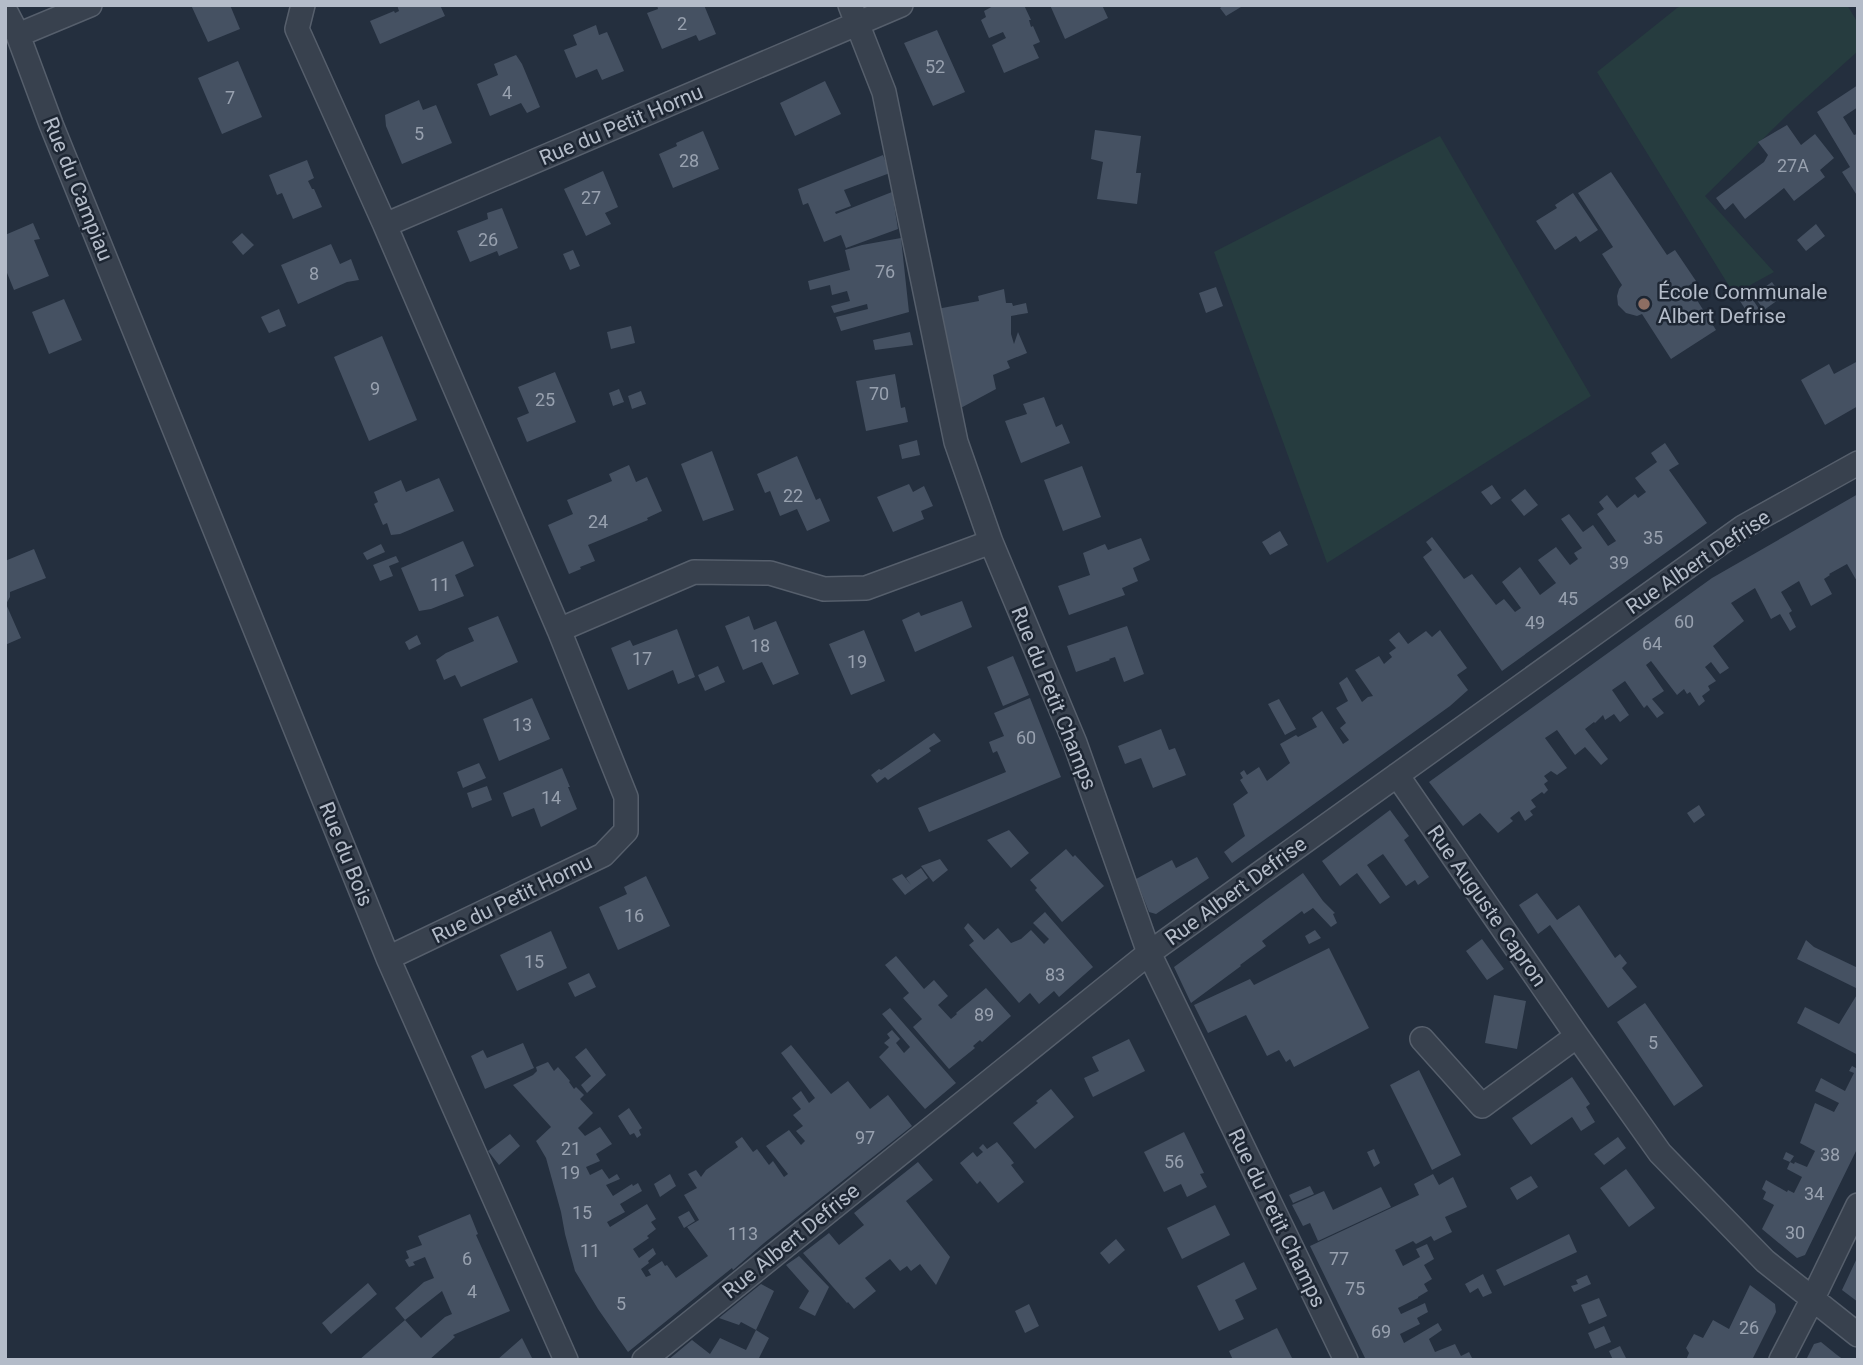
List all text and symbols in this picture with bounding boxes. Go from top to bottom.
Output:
house number: 2 [677,13,687,34]
house number: 52 [925,56,945,77]
street label: Rue du Petit Hornu [536,80,706,170]
house number: 4 [502,82,512,103]
house number: 7 [225,87,235,108]
street label: Rue du Campiau [38,114,118,264]
house number: 5 [414,123,424,144]
house number: 28 [679,150,699,171]
house number: 27A [1777,155,1809,176]
house number: 27 [581,187,601,208]
house number: 26 [478,229,498,250]
house number: 76 [875,261,895,282]
house number: 8 [309,263,319,284]
place label: École Communale Albert Defrise [1658,280,1827,328]
marker: École Communale Albert Defrise [1636,296,1652,312]
house number: 9 [370,378,380,399]
house number: 70 [869,383,889,404]
house number: 25 [535,389,555,410]
house number: 22 [783,485,803,506]
street label: Rue Albert Defrise [1621,505,1775,619]
house number: 24 [588,511,608,532]
house number: 35 [1643,527,1663,548]
house number: 39 [1609,552,1629,573]
house number: 11 [430,574,450,595]
house number: 45 [1558,588,1578,609]
street label: Rue du Petit Champs [1006,603,1102,793]
house number: 60 [1674,611,1694,632]
house number: 49 [1525,612,1545,633]
house number: 64 [1642,633,1662,654]
house number: 18 [750,635,770,656]
house number: 17 [632,648,652,669]
house number: 19 [847,651,867,672]
house number: 13 [512,714,532,735]
house number: 60 [1016,727,1036,748]
house number: 14 [541,787,561,808]
street label: Rue du Bois [314,798,378,910]
street label: Rue Auguste Capron [1422,821,1552,991]
street label: Rue Albert Defrise [1161,832,1311,950]
street label: Rue du Petit Hornu [428,850,596,948]
house number: 16 [624,905,644,926]
house number: 15 [524,951,544,972]
house number: 83 [1045,964,1065,985]
house number: 89 [974,1004,994,1025]
house number: 5 [1648,1032,1658,1053]
street label: Rue du Petit Champs [1223,1125,1331,1311]
house number: 97 [855,1127,875,1148]
house number: 21 [561,1138,581,1159]
house number: 38 [1820,1144,1840,1165]
house number: 56 [1164,1151,1184,1172]
house number: 19 [560,1162,580,1183]
street label: Rue Albert Defrise [718,1179,864,1303]
house number: 34 [1804,1183,1824,1204]
house number: 15 [572,1202,592,1223]
house number: 30 [1785,1222,1805,1243]
house number: 113 [728,1223,758,1244]
house number: 11 [580,1240,600,1261]
house number: 6 [462,1248,472,1269]
house number: 77 [1329,1248,1349,1269]
house number: 75 [1345,1278,1365,1299]
house number: 4 [467,1281,477,1302]
house number: 5 [616,1293,626,1314]
house number: 26 [1739,1317,1759,1338]
house number: 69 [1371,1321,1391,1342]

